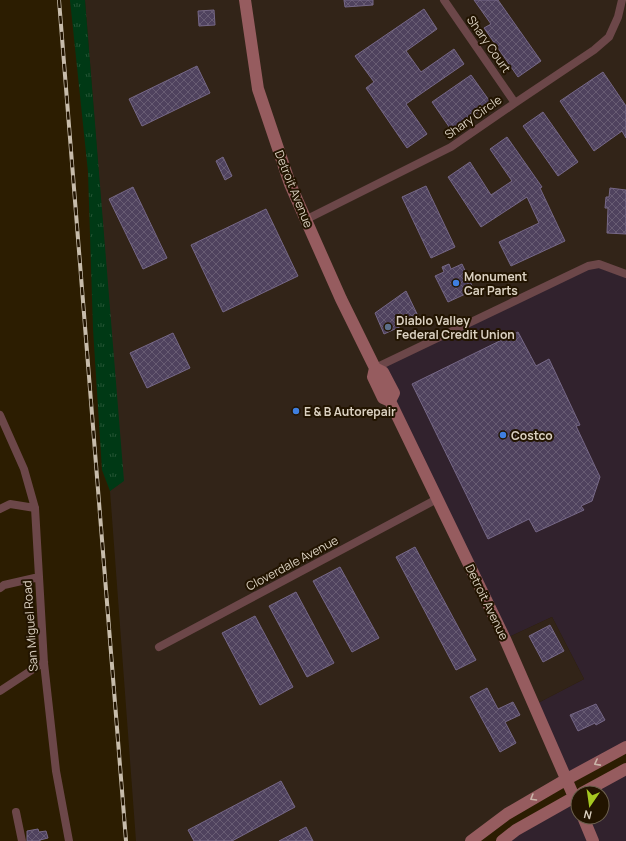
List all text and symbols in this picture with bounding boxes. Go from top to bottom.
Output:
street label: Shary Court [463,12,515,76]
street label: Shary Circle [441,91,505,143]
street label: Detroit Avenue [271,148,317,230]
place label: Monument Car Parts [464,268,527,299]
marker: Monument Car Parts [451,278,461,288]
place label: Diablo Valley Federal Credit Union [396,312,515,343]
marker: Diablo Valley Federal Credit Union [383,322,393,332]
place label: E & B Autorepair [304,403,396,420]
marker: E & B Autorepair [291,406,301,416]
place label: Costco [511,427,553,444]
marker: Costco [498,430,508,440]
street label: Cloverdale Avenue [243,531,341,595]
street label: Detroit Avenue [461,561,513,643]
street label: San Miguel Road [18,580,42,672]
one-way arrow [593,758,601,766]
north arrow [570,785,610,825]
one-way arrow [530,794,537,801]
text: N [582,807,593,823]

